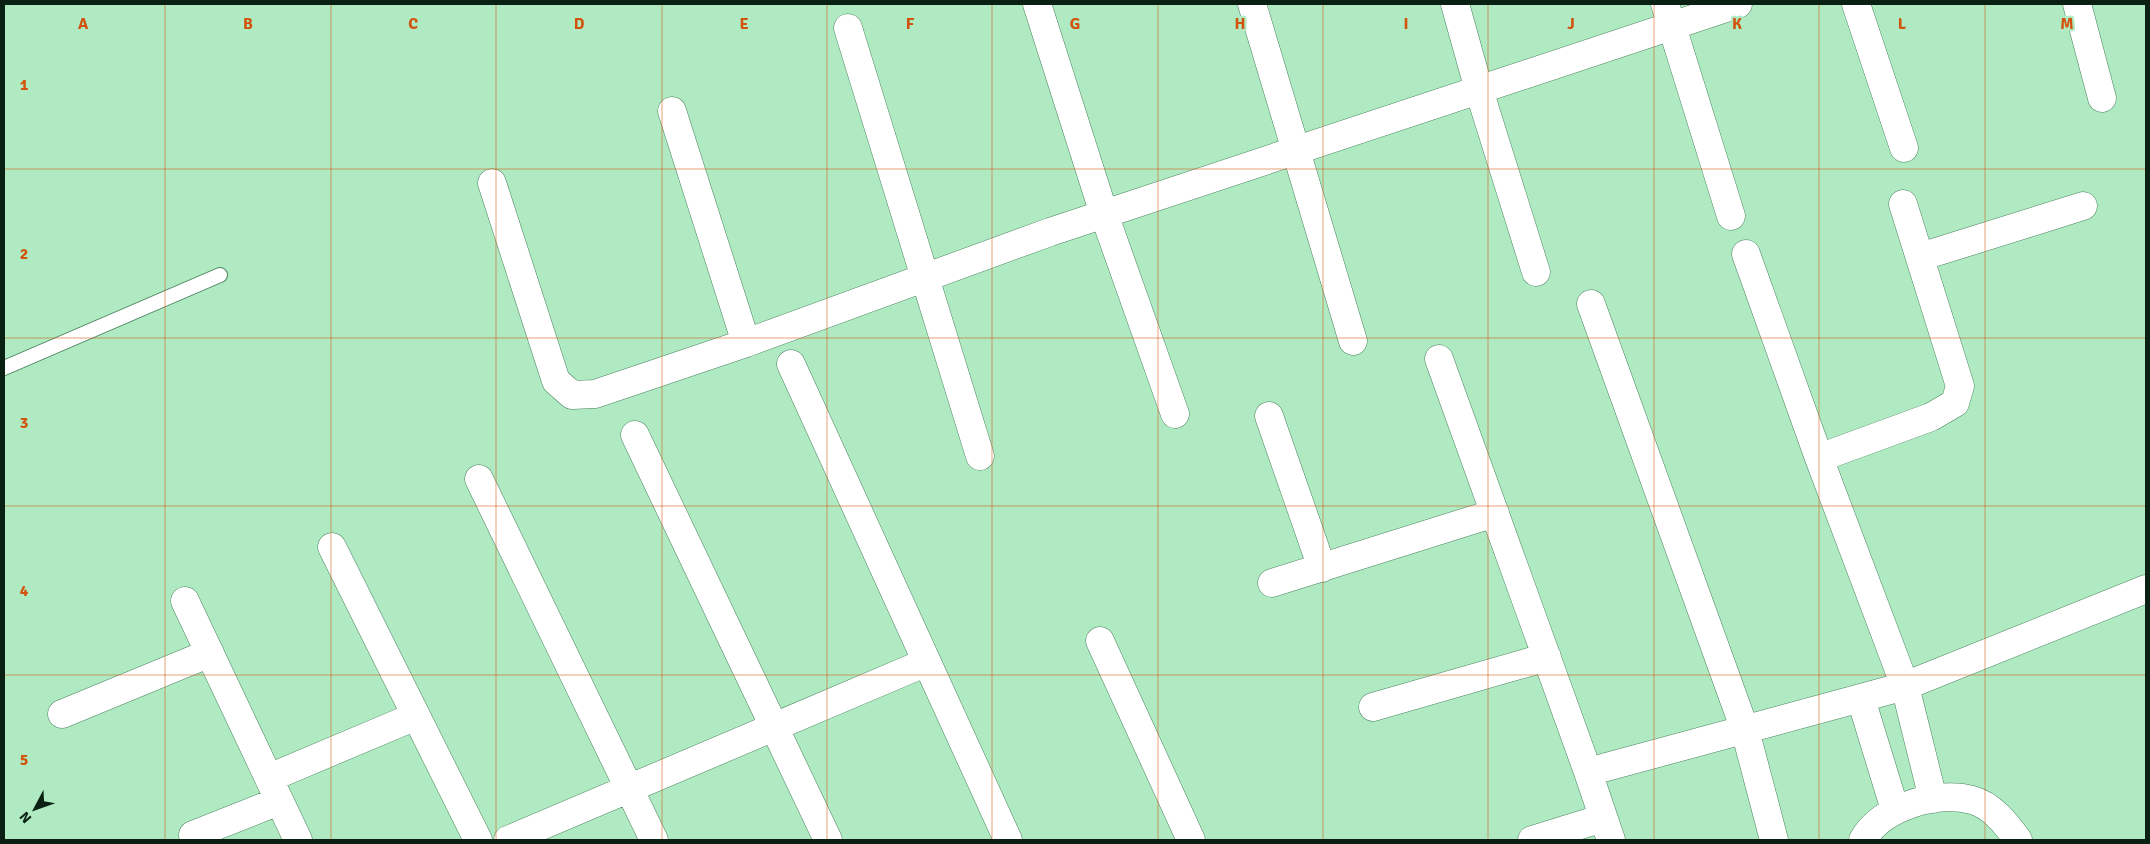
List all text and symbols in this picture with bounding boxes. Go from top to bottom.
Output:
text: A [78,14,89,34]
text: B [243,14,253,34]
text: C [408,14,418,34]
text: D [574,14,585,34]
text: E [739,14,749,34]
text: F [906,14,915,34]
text: G [1070,14,1080,34]
text: H [1235,14,1245,34]
text: I [1403,14,1409,34]
text: J [1567,14,1575,34]
text: K [1732,14,1742,34]
text: L [1898,14,1907,34]
text: M [2060,14,2074,34]
text: 1 [20,75,29,95]
text: 2 [20,244,28,264]
text: 3 [20,413,28,433]
text: 4 [20,581,29,601]
text: 5 [20,750,28,770]
north arrow [10,784,60,834]
text: N [16,808,35,826]

